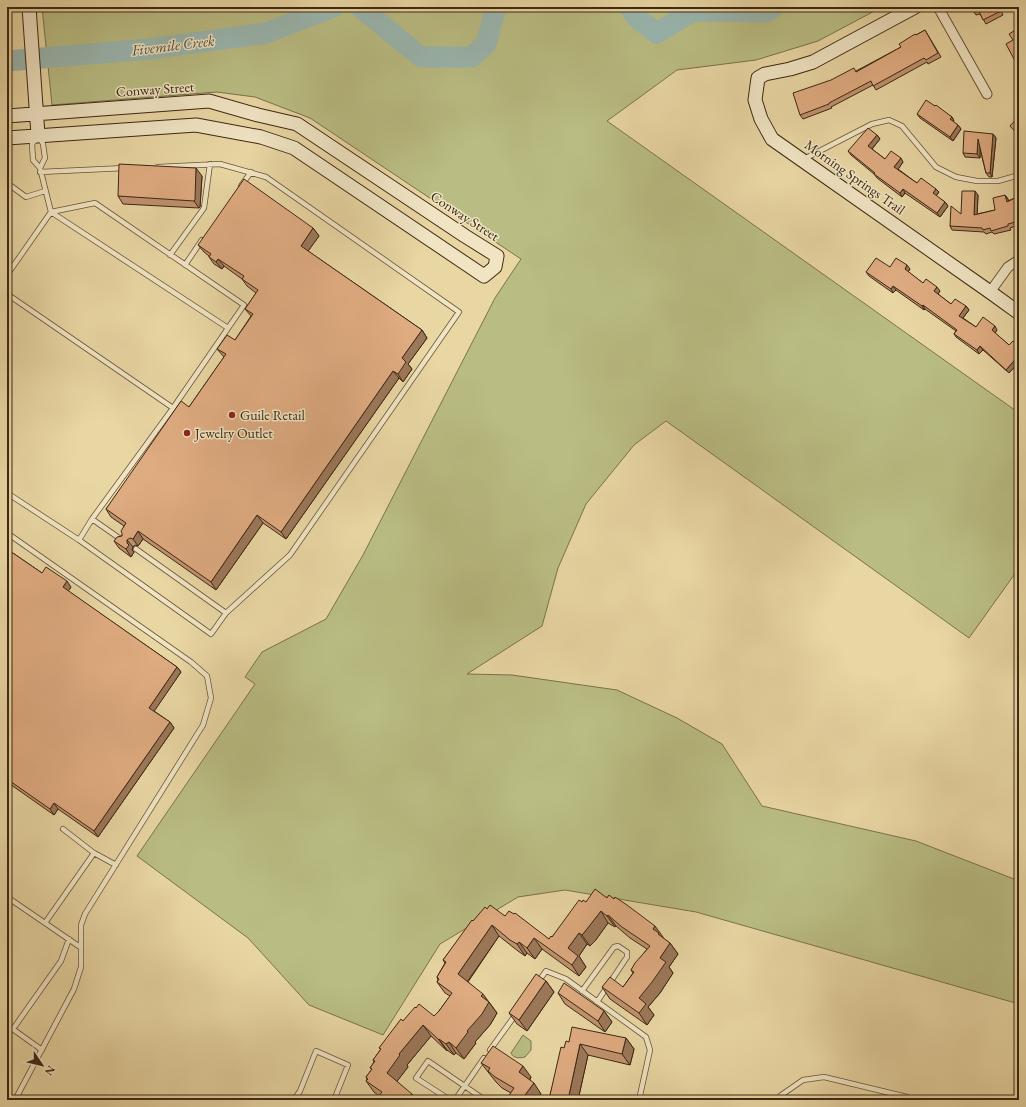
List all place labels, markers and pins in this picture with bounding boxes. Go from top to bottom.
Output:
place label: Guile Retail [240,406,305,424]
marker: Guile Retail [227,410,237,420]
place label: Jewelry Outlet [194,424,273,442]
marker: Jewelry Outlet [182,428,192,438]

